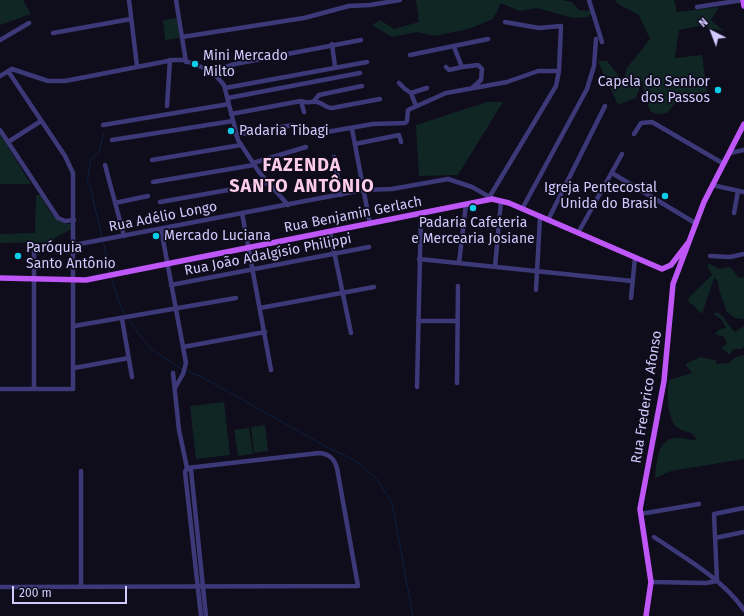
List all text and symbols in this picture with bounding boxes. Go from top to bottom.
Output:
north arrow [692,12,732,52]
text: N [697,15,711,30]
place label: Mini Mercado Milto [203,48,288,80]
marker: Mini Mercado Milto [190,59,200,69]
place label: Capela do Senhor dos Passos [598,74,710,106]
marker: Capela do Senhor dos Passos [713,85,723,95]
place label: Padaria Tibagi [239,123,329,139]
marker: Padaria Tibagi [226,126,236,136]
district label: FAZENDA SANTO ANTÔNIO [229,155,375,198]
place label: Igreja Pentecostal Unida do Brasil [544,180,657,212]
marker: Igreja Pentecostal Unida do Brasil [660,191,670,201]
street label: Rua Benjamin Gerlach [283,193,423,237]
street label: Rua Adélio Longo [107,198,219,236]
marker: Padaria Cafeteria e Mercearia Josiane [468,203,478,213]
place label: Padaria Cafeteria e Mercearia Josiane [411,215,535,248]
place label: Mercado Luciana [164,228,271,244]
marker: Mercado Luciana [151,231,161,241]
street label: Rua João Adalgísio Philippi [183,231,353,279]
place label: Paróquia Santo Antônio [26,240,116,272]
marker: Paróquia Santo Antônio [13,251,23,261]
street label: Rua Frederico Afonso [628,329,666,465]
scale bar [14,578,129,604]
text: 200 m [19,586,52,600]

